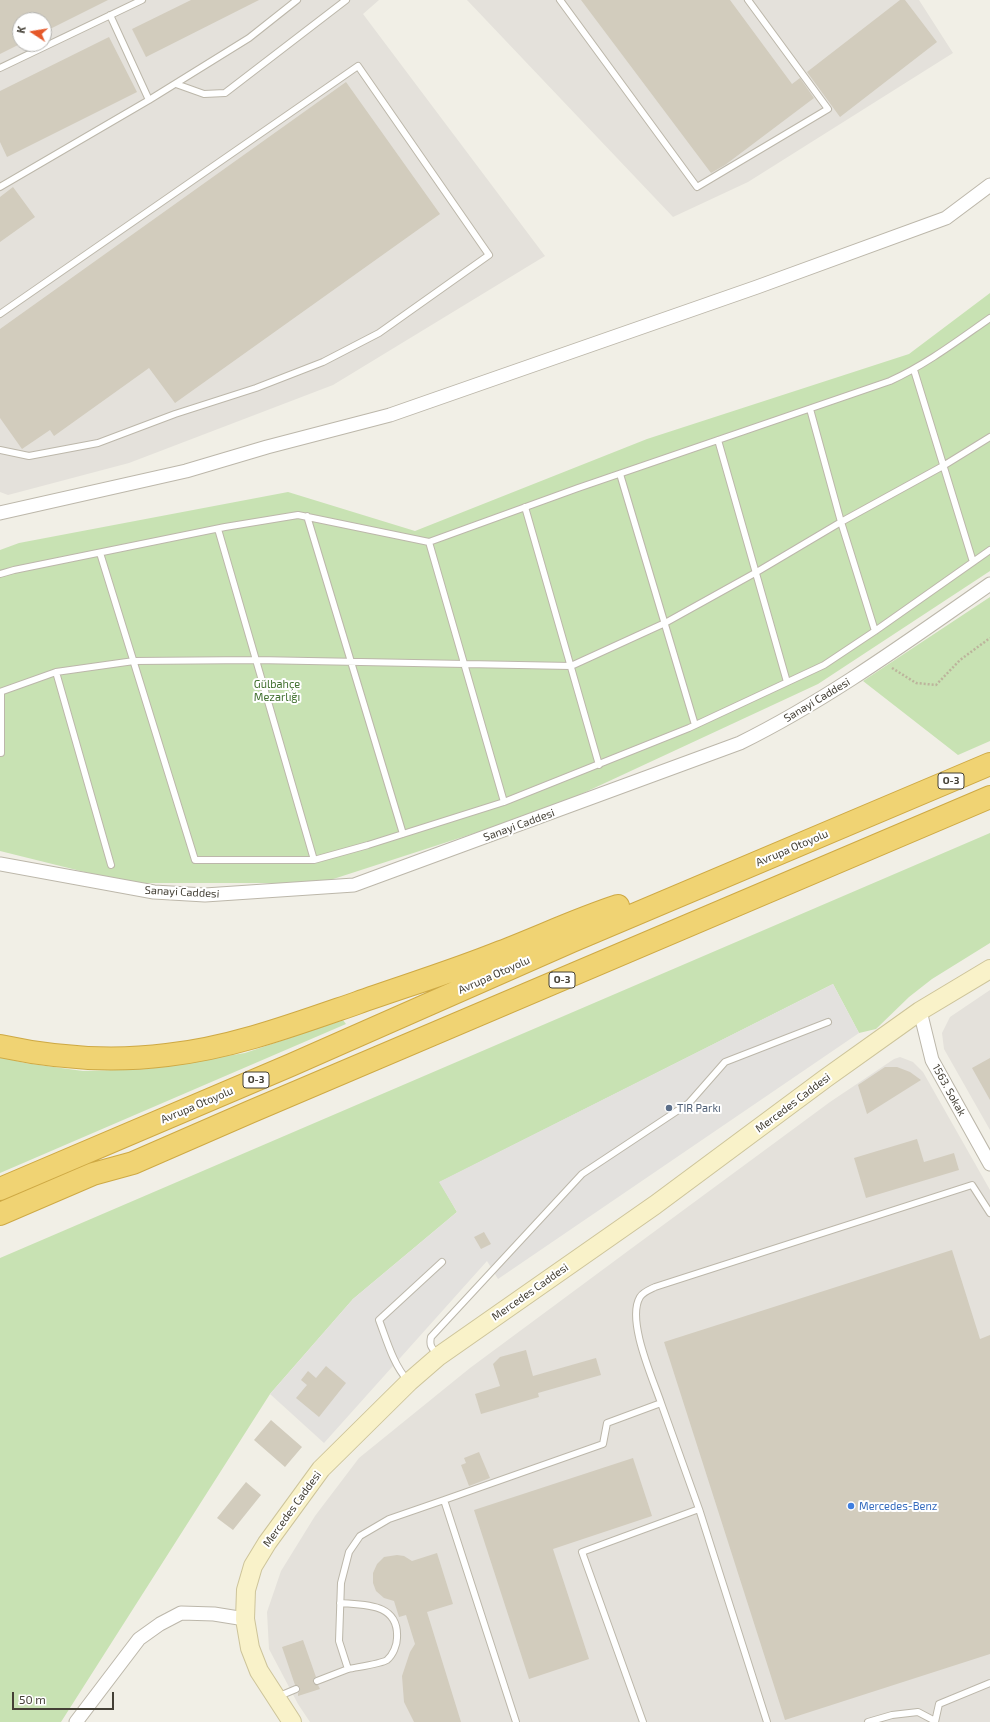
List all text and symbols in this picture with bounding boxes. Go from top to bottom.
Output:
north arrow [12,12,52,52]
text: K [14,25,28,34]
street label: Sanayi Caddesi [782,675,852,725]
park label: Gülbahçe Mezarlığı [254,677,300,703]
road number: O-3 [938,773,964,789]
street label: Sanayi Caddesi [482,806,556,844]
street label: Avrupa Otoyolu [754,827,830,869]
street label: Sanayi Caddesi [144,883,220,901]
street label: Avrupa Otoyolu [456,953,532,997]
road number: O-3 [549,972,575,988]
street label: 1563. Sokak [929,1062,969,1118]
street label: Mercedes Caddesi [753,1071,833,1135]
road number: O-3 [243,1072,269,1088]
street label: Avrupa Otoyolu [159,1084,235,1126]
place label: TIR Parkı [677,1101,721,1115]
marker: TIR Parkı [664,1103,674,1113]
street label: Mercedes Caddesi [489,1261,571,1323]
street label: Mercedes Caddesi [260,1469,324,1549]
place label: Mercedes-Benz [859,1499,937,1513]
marker: Mercedes-Benz [846,1501,856,1511]
scale bar [14,1684,116,1710]
text: 50 m [19,1692,46,1706]

